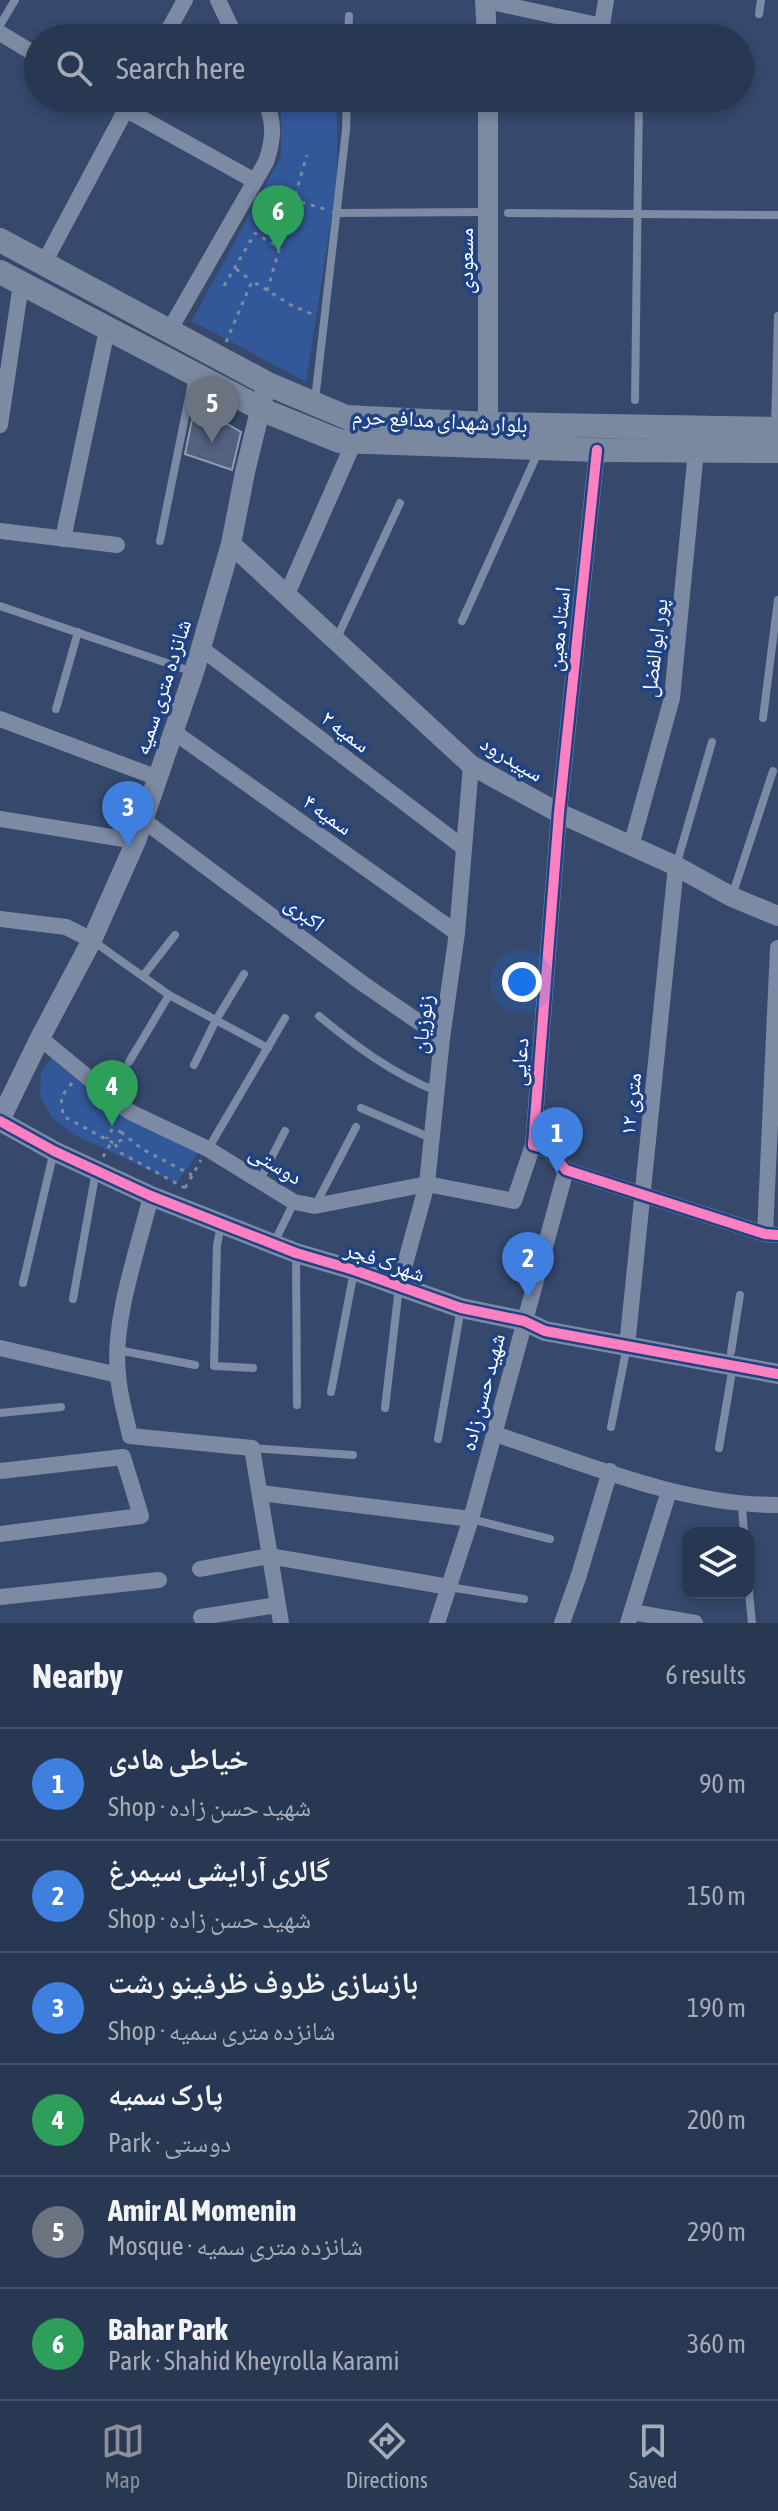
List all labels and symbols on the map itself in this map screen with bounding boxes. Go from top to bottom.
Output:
pin: 6 [252,185,304,251]
street label: مسعودی [452,228,479,294]
pin: 5 [186,377,238,443]
street label: بلوار شهدای مدافع حرم [351,402,528,440]
street label: استاد معین [541,585,576,673]
street label: پور ابوالفضل [635,597,674,699]
street label: شانزده متری سمیه [128,616,197,758]
street label: سمیه ۲ [316,704,376,758]
street label: سپیدرود [475,729,548,788]
pin: 3 [102,781,154,847]
street label: سمیه ۴ [298,788,358,840]
street label: اکبری [279,890,330,937]
your location [502,962,542,1002]
street label: زنوزیان [405,993,440,1055]
street label: دعایی [504,1037,535,1087]
pin: 4 [86,1060,138,1126]
street label: ۱۲ متری [614,1071,647,1137]
pin: 1 [531,1107,583,1173]
street label: دوستی [244,1138,307,1191]
pin: 2 [502,1232,554,1298]
street label: شهرک فجر [340,1235,429,1287]
street label: شهید حسن زاده [454,1330,511,1454]

